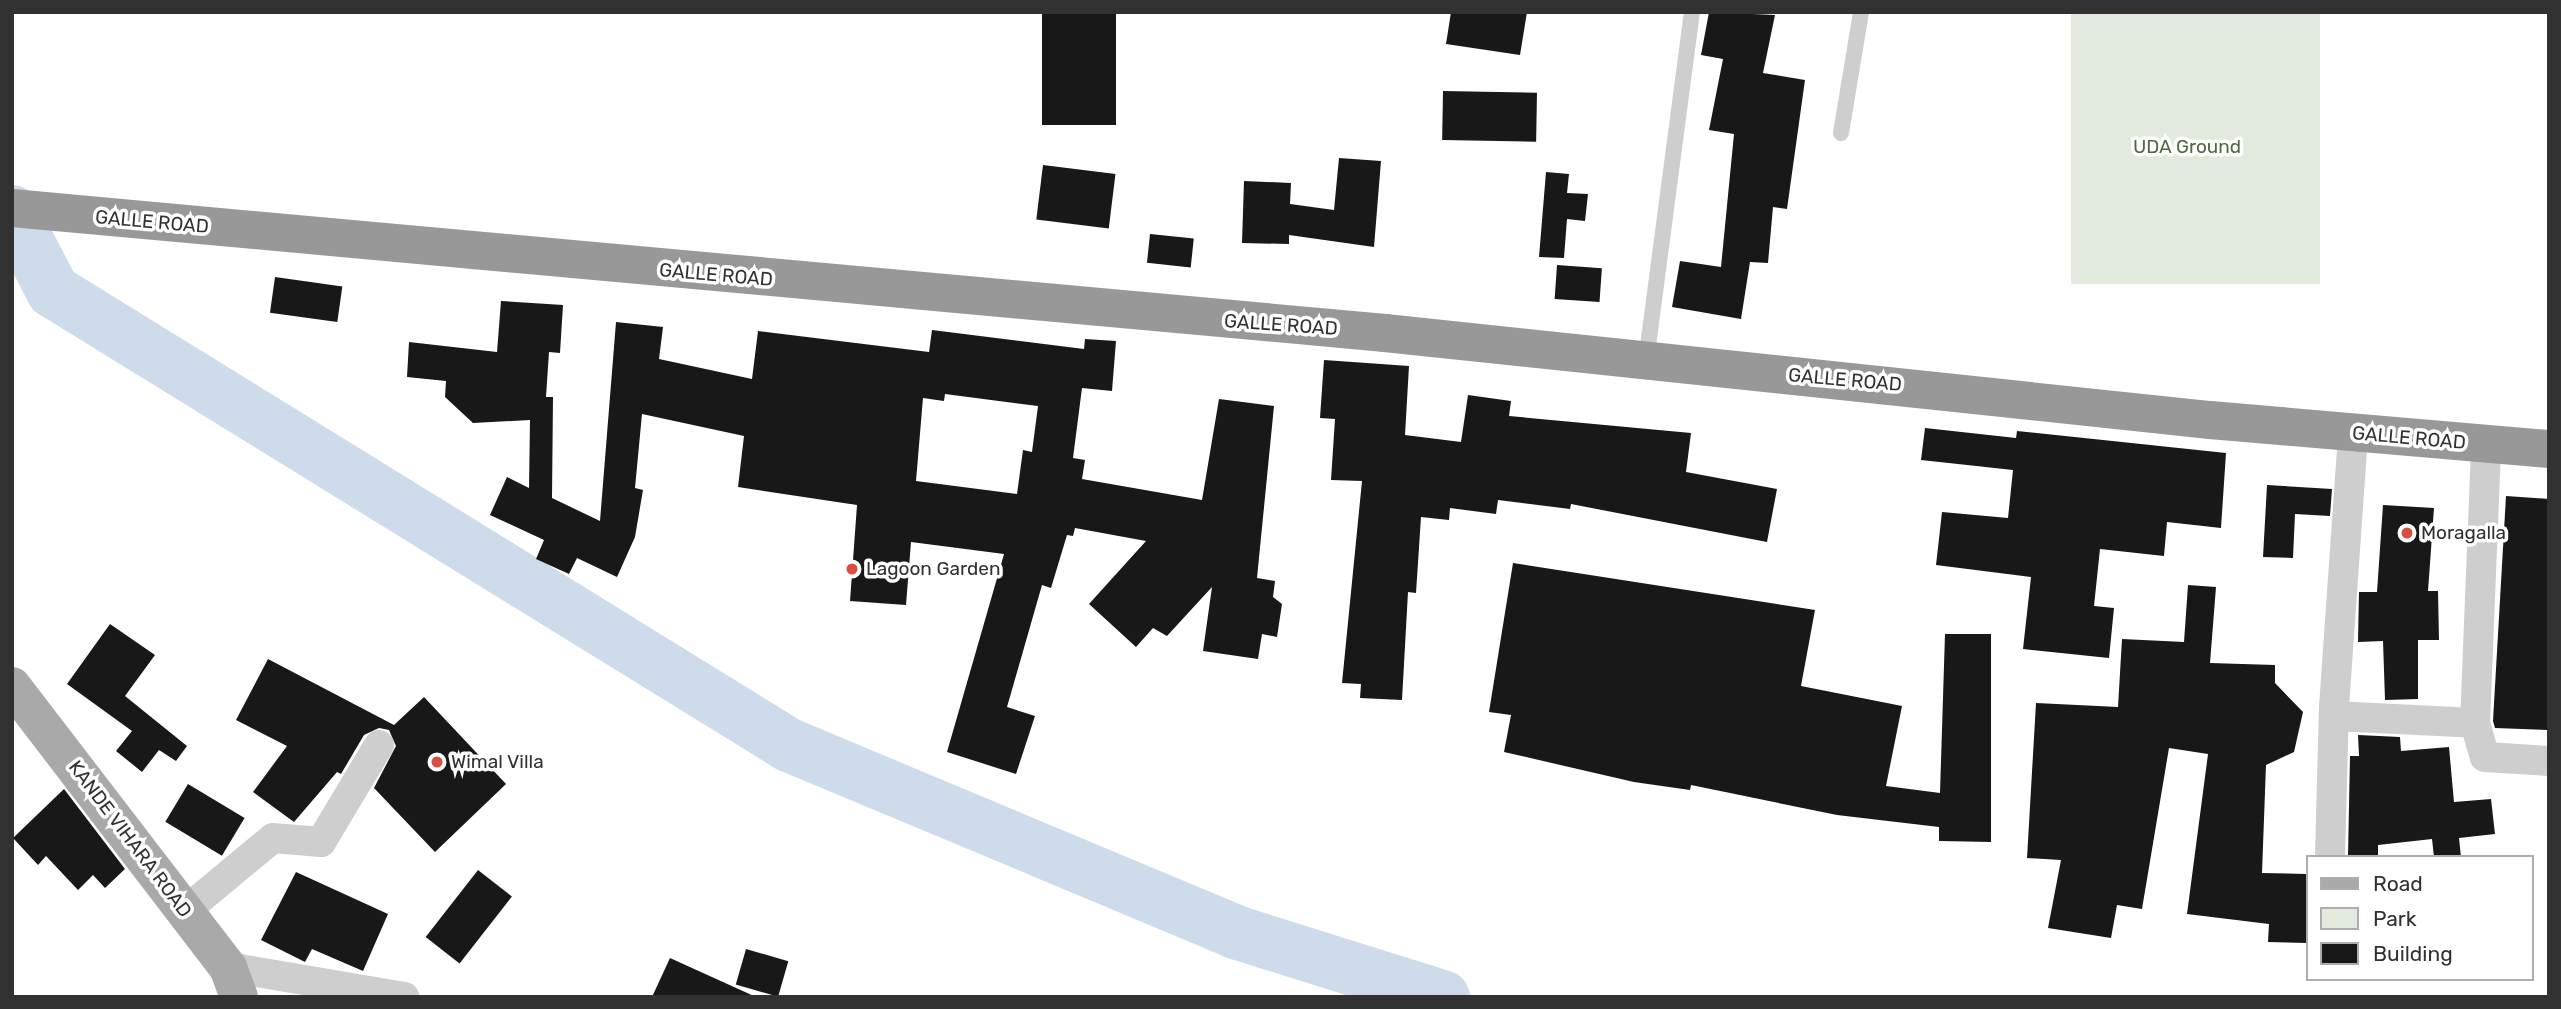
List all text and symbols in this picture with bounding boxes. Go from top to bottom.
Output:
park label: UDA Ground [2133,136,2241,158]
street label: GALLE ROAD [94,206,210,238]
street label: GALLE ROAD [658,259,774,291]
street label: GALLE ROAD [1223,310,1339,340]
street label: GALLE ROAD [1787,364,1903,396]
street label: GALLE ROAD [2351,422,2467,454]
place label: Moragalla [2421,522,2506,544]
marker: Moragalla [2399,525,2415,541]
place label: Lagoon Garden [866,558,1000,580]
marker: Lagoon Garden [844,561,860,577]
place label: Wimal Villa [451,751,544,773]
marker: Wimal Villa [429,754,445,770]
street label: KANDE VIHARA ROAD [63,756,197,922]
legend [2306,855,2533,981]
text: Road [2373,871,2423,896]
text: Park [2373,906,2417,931]
text: Building [2373,941,2453,966]

